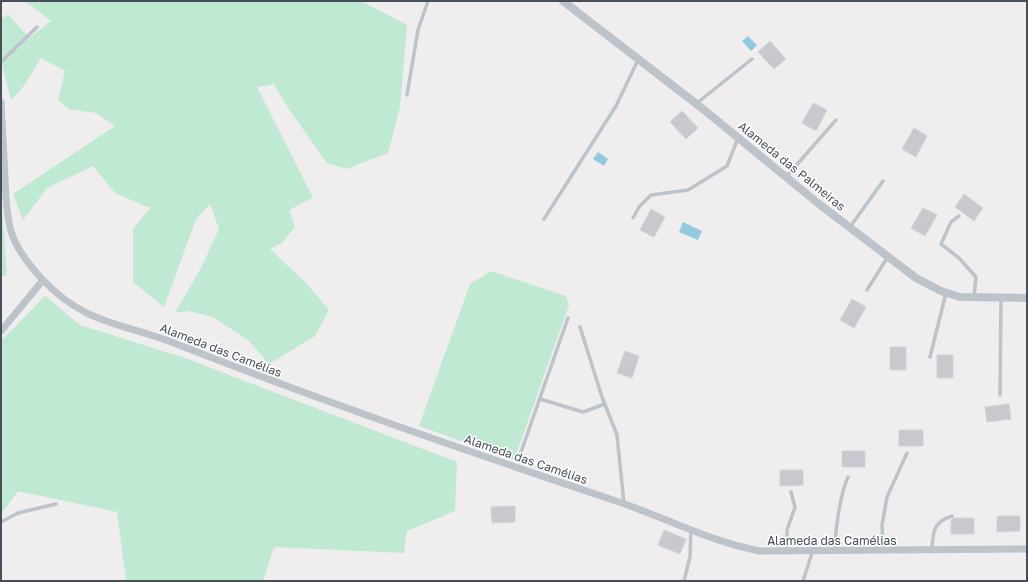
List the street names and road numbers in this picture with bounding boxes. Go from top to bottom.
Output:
street label: Alameda das Palmeiras [735,118,849,214]
street label: Alameda das Camélias [158,320,284,380]
street label: Alameda das Camélias [462,431,590,487]
street label: Alameda das Camélias [767,533,897,548]

